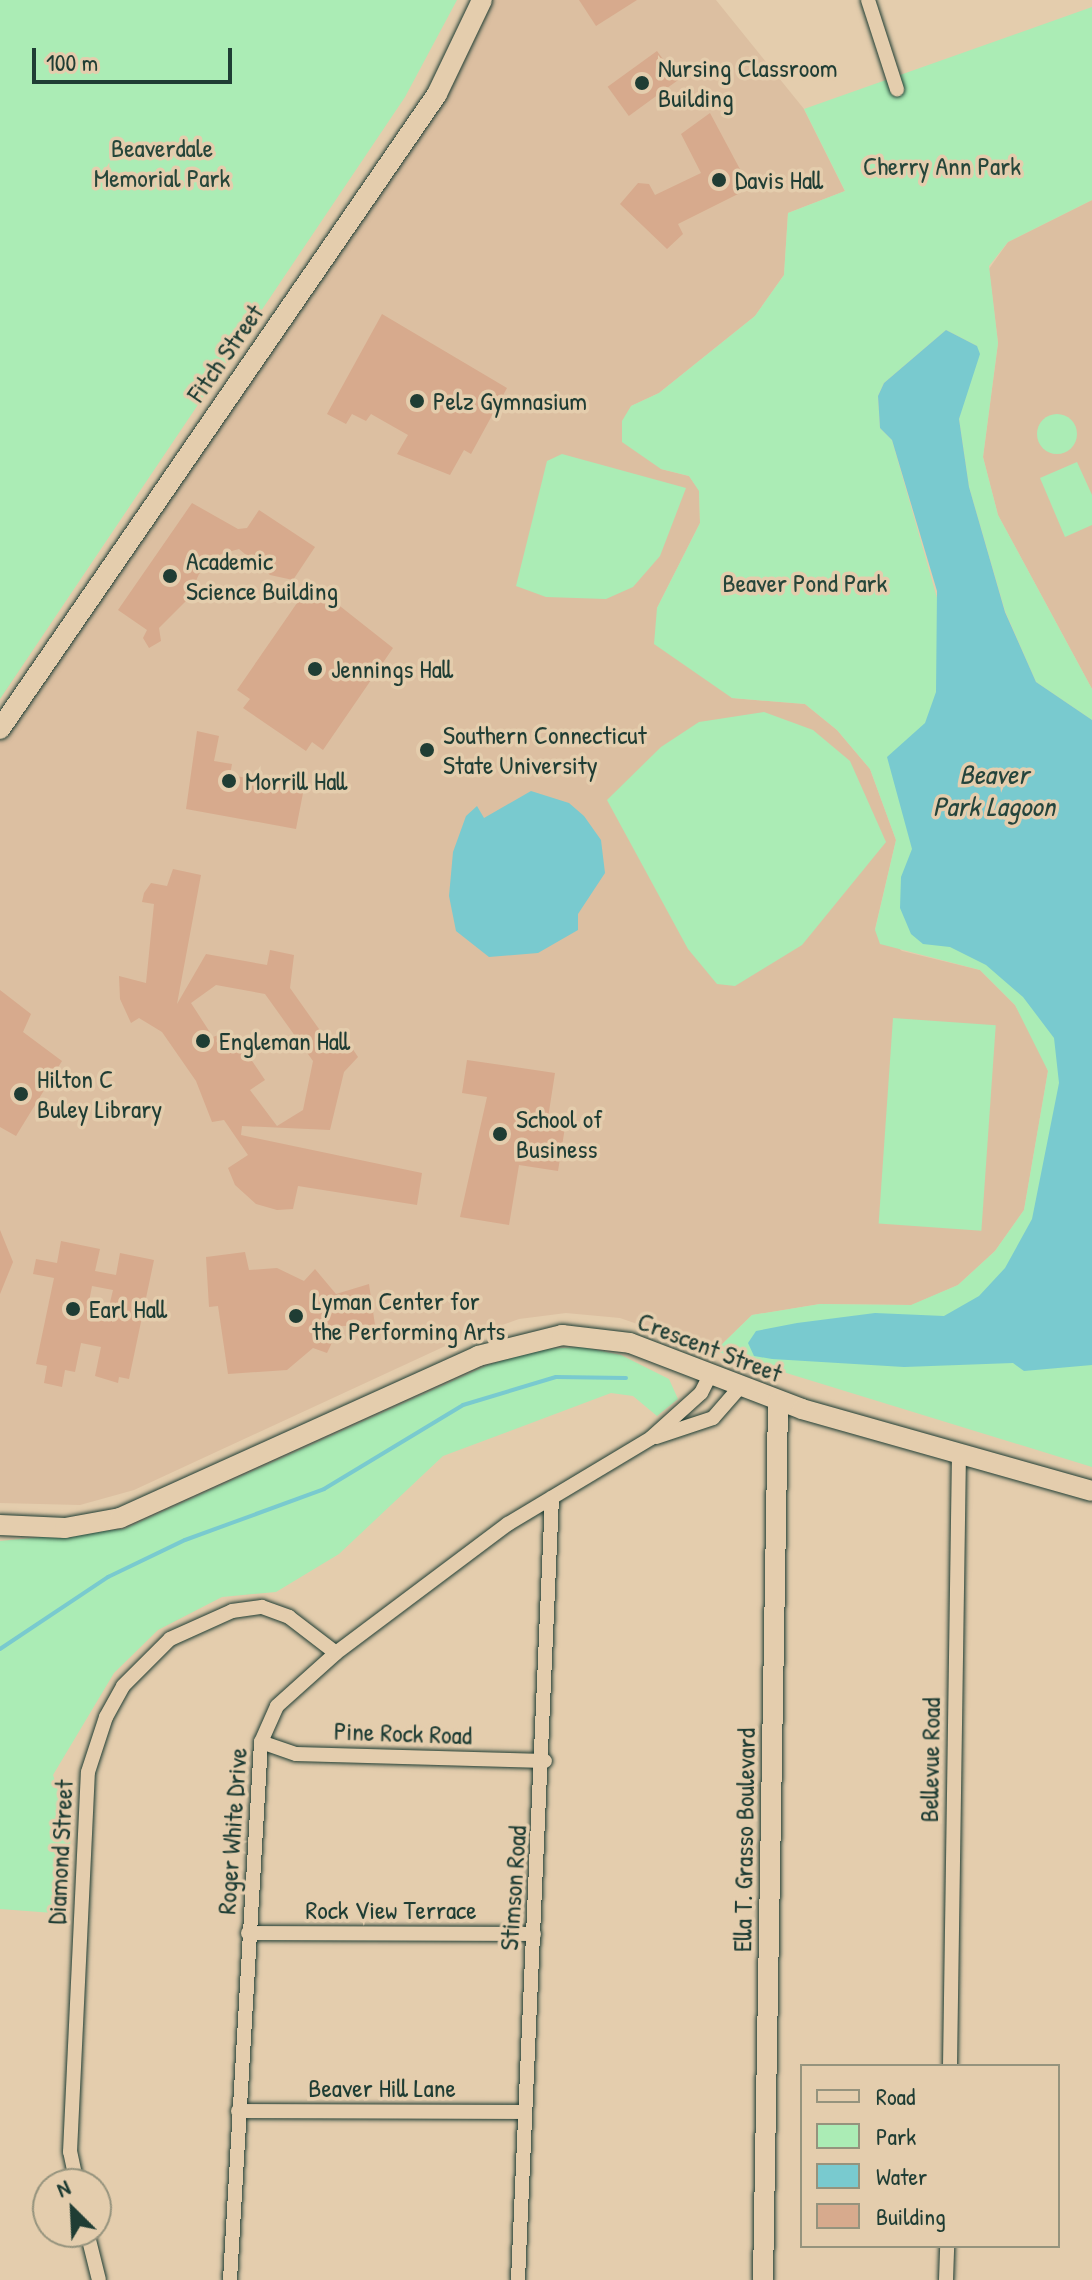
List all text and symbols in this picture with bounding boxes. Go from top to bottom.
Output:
scale bar [36,32,236,82]
text: 100 m [46,46,98,78]
place label: Nursing Classroom Building [658,52,837,114]
marker: Nursing Classroom Building [633,74,651,92]
park label: Beaverdale Memorial Park [94,132,230,194]
park label: Cherry Ann Park [863,150,1021,182]
place label: Davis Hall [735,164,823,196]
marker: Davis Hall [710,171,728,189]
street label: Fitch Street [180,298,270,408]
place label: Pelz Gymnasium [433,385,587,417]
marker: Pelz Gymnasium [408,392,426,410]
place label: Academic Science Building [186,545,338,606]
marker: Academic Science Building [161,567,179,585]
park label: Beaver Pond Park [723,567,887,599]
place label: Jennings Hall [331,653,453,685]
marker: Jennings Hall [306,660,324,678]
place label: Southern Connecticut State University [443,719,647,780]
marker: Southern Connecticut State University [418,741,436,759]
water label: Beaver Park Lagoon [933,757,1055,823]
place label: Morrill Hall [245,765,348,797]
marker: Morrill Hall [220,772,238,790]
place label: Engleman Hall [219,1025,350,1057]
marker: Engleman Hall [194,1032,212,1050]
place label: Hilton C Buley Library [37,1063,162,1124]
marker: Hilton C Buley Library [12,1085,30,1103]
place label: School of Business [516,1103,603,1164]
marker: School of Business [491,1125,509,1143]
place label: Lyman Center for the Performing Arts [312,1285,505,1346]
place label: Earl Hall [89,1293,167,1325]
marker: Earl Hall [64,1300,82,1318]
street label: Crescent Street [633,1305,787,1389]
marker: Lyman Center for the Performing Arts [287,1307,305,1325]
street label: Bellevue Road [913,1697,947,1823]
street label: Pine Rock Road [333,1715,473,1751]
street label: Ella T. Grasso Boulevard [726,1728,762,1952]
street label: Roger White Drive [211,1747,253,1915]
street label: Diamond Street [41,1779,79,1925]
street label: Stimson Road [493,1824,533,1952]
street label: Rock View Terrace [305,1894,477,1926]
legend [800,2064,1060,2248]
street label: Beaver Hill Lane [308,2072,456,2104]
text: Road [876,2080,915,2112]
text: Park [876,2120,916,2152]
text: Water [876,2160,927,2192]
north arrow [32,2168,112,2248]
text: N [52,2172,75,2204]
text: Building [876,2200,946,2232]

